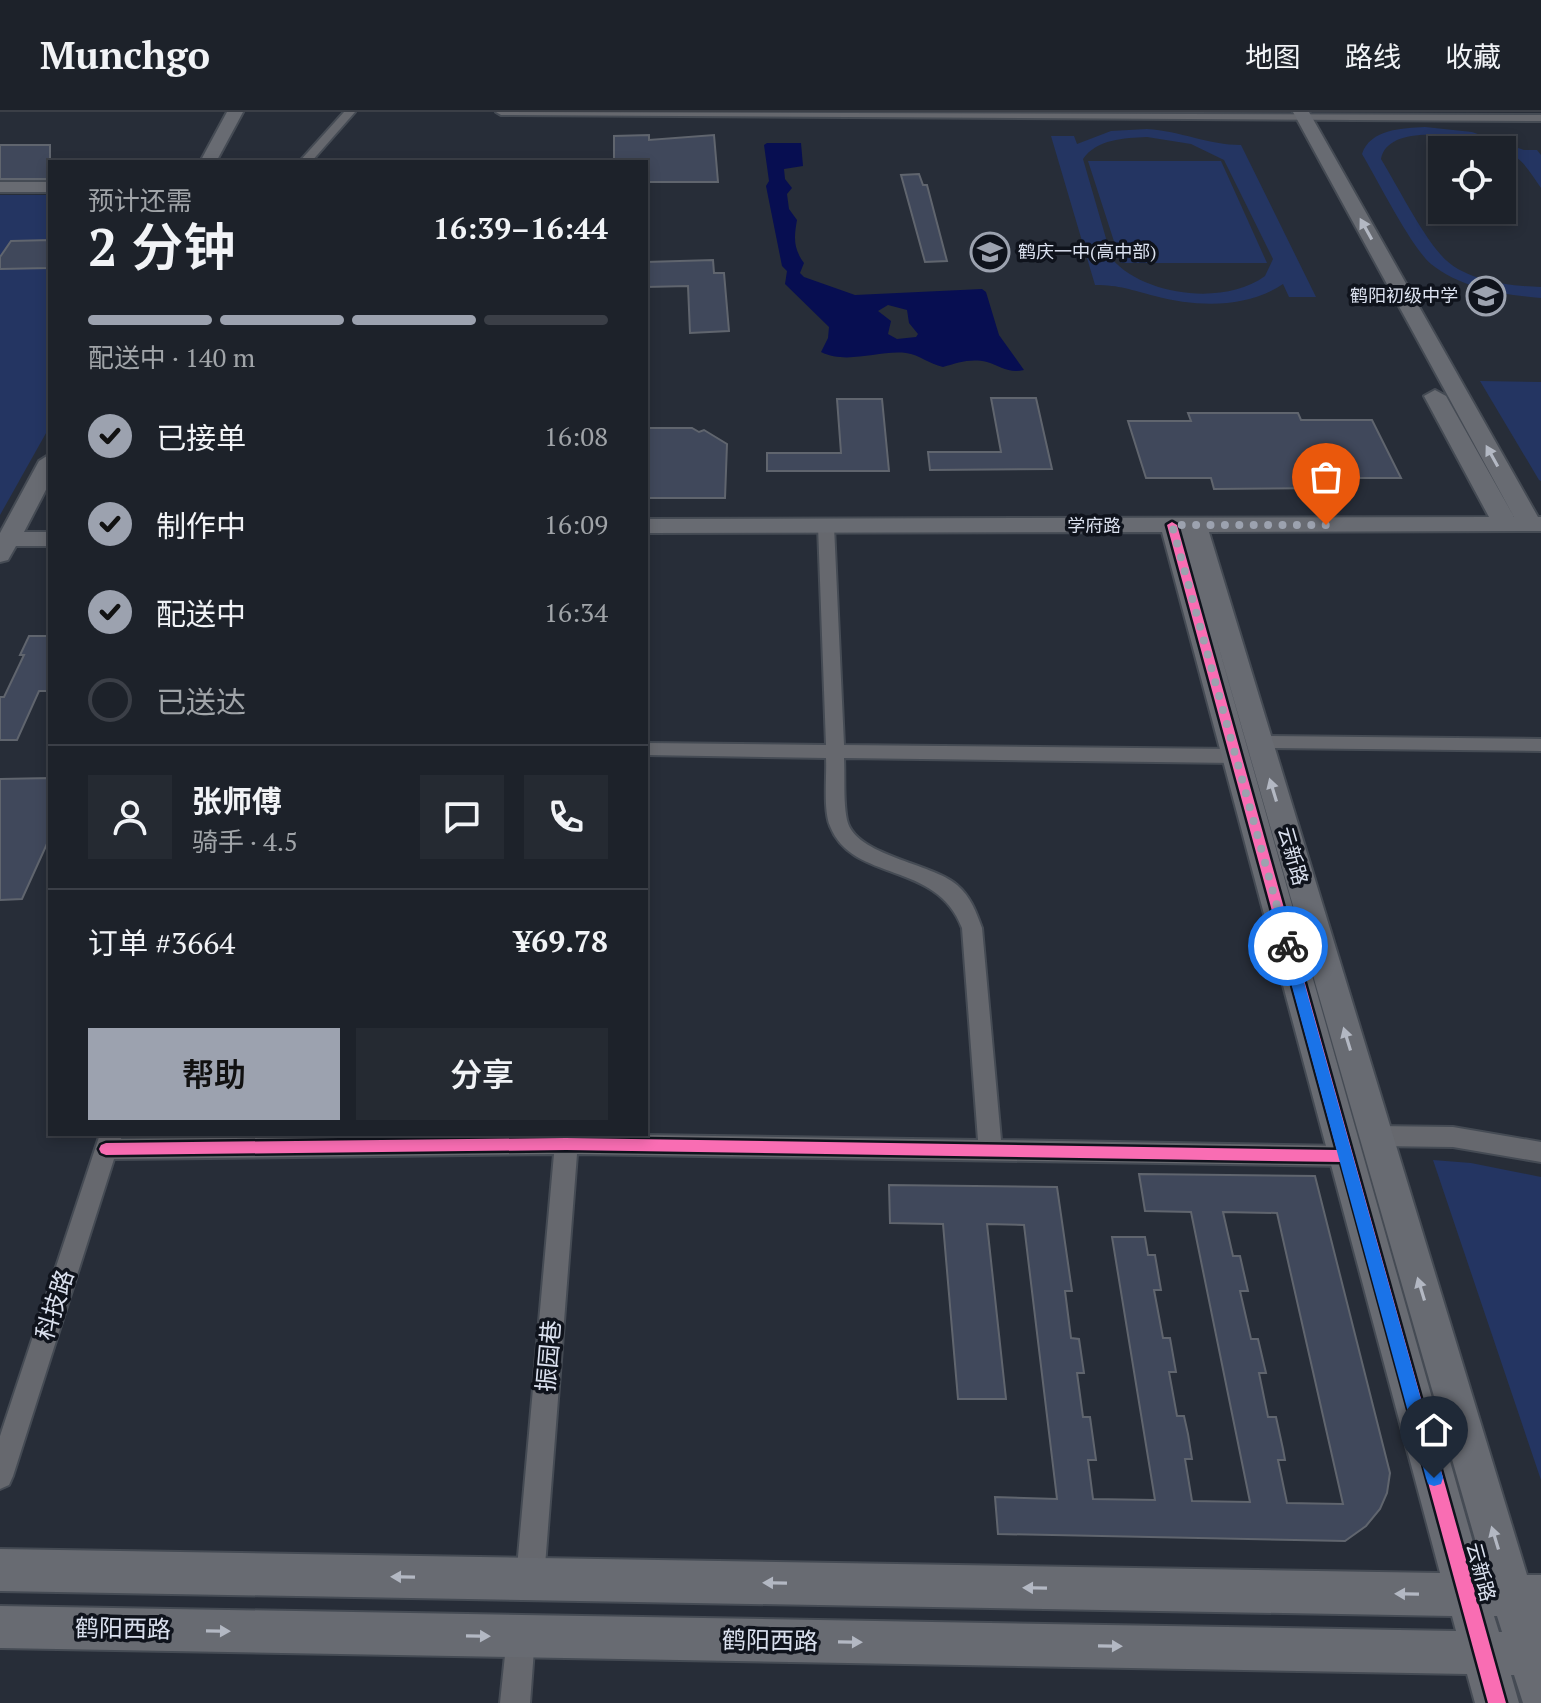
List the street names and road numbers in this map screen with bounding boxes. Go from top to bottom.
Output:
street label: 学府路 [1067,513,1121,537]
street label: 云新路 [1272,823,1315,888]
street label: 科技路 [28,1266,80,1344]
street label: 振园巷 [529,1319,567,1393]
street label: 云新路 [1461,1539,1502,1604]
street label: 鹤阳西路 [75,1611,171,1645]
street label: 鹤阳西路 [722,1623,818,1657]

